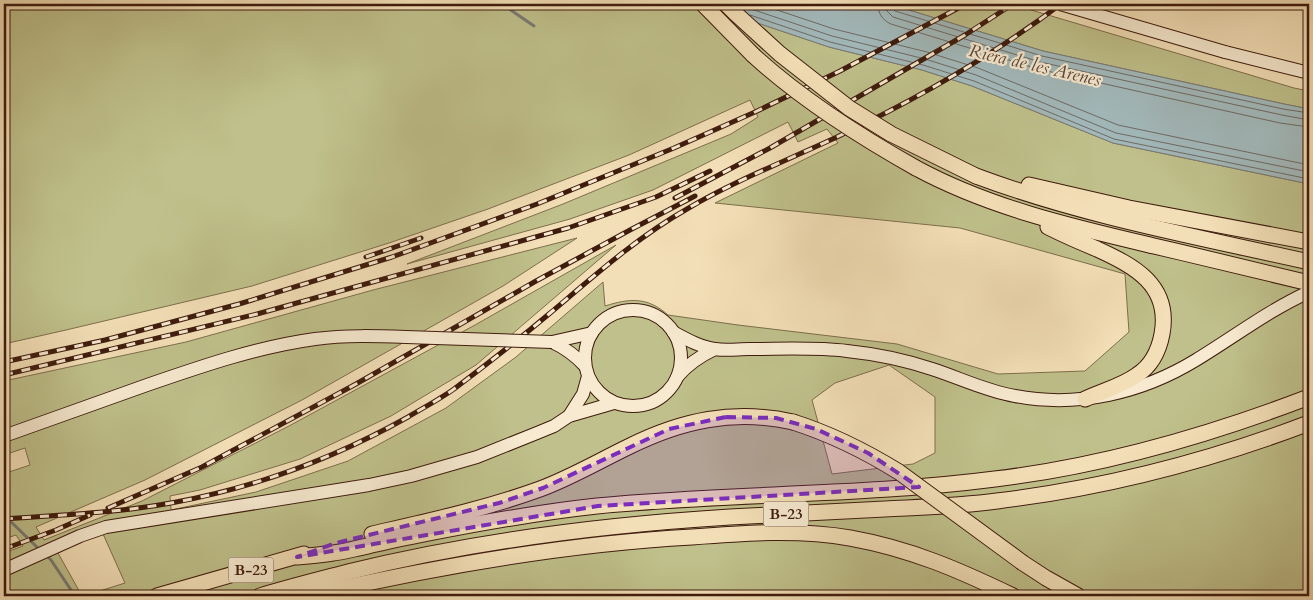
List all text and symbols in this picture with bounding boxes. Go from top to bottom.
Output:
water label: Riera de les Arenes [966,38,1103,93]
road number: B-23 [764,502,808,526]
road number: B-23 [228,558,274,582]

